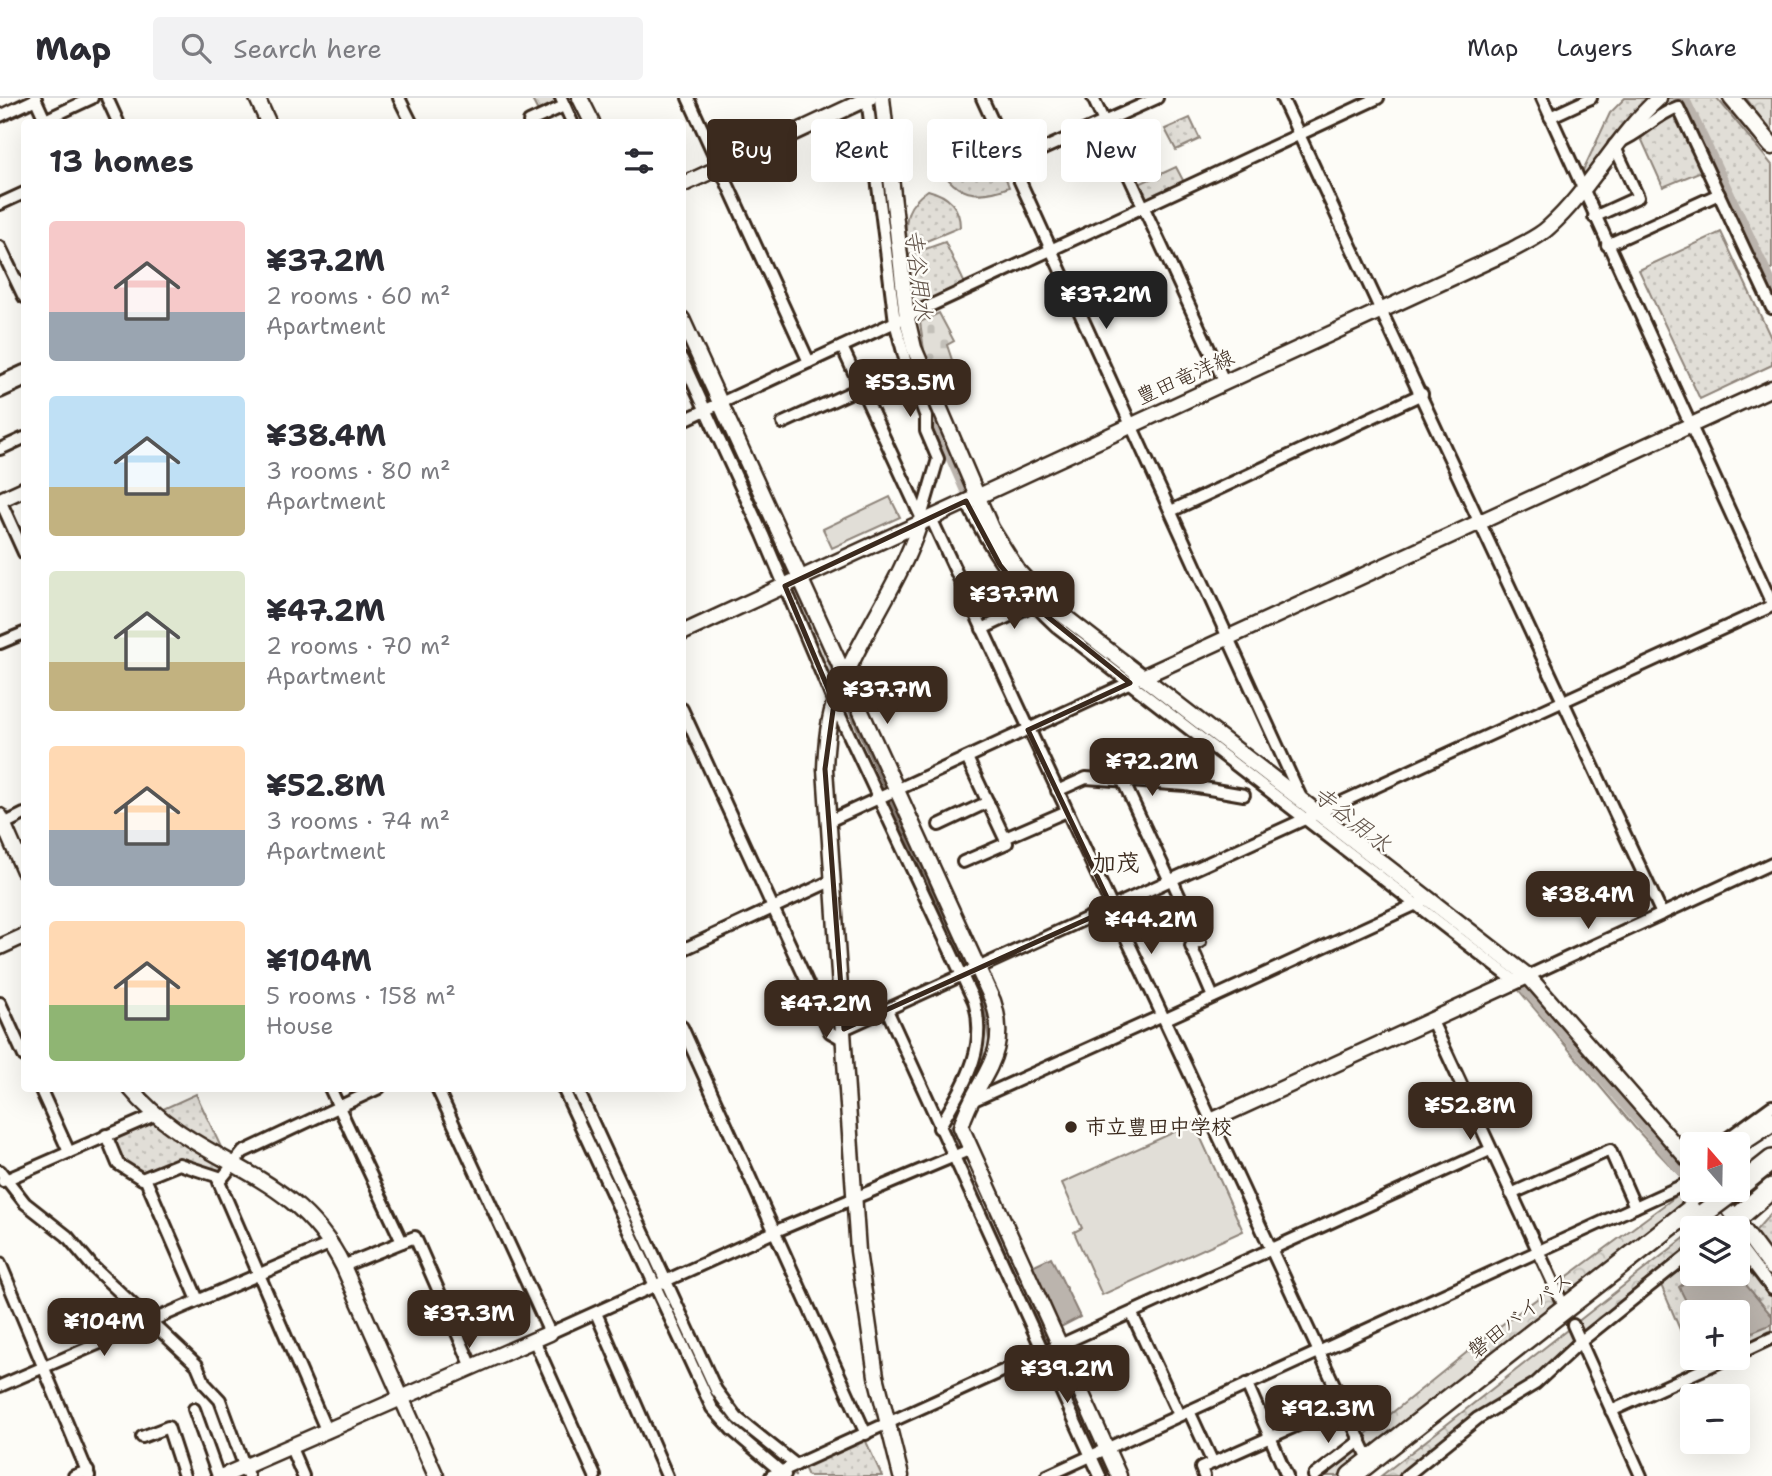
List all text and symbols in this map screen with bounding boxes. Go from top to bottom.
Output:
search box [153,17,643,80]
text: Map [35,26,111,71]
icon: search [177,29,215,67]
text: Search here [233,31,382,66]
text: Map [1467,32,1518,64]
text: Layers [1556,32,1633,64]
text: Share [1671,32,1737,64]
chip: Buy [707,119,797,182]
chip: Rent [811,119,913,182]
chip: Filters [927,119,1047,182]
chip: New [1061,119,1161,182]
text: 13 homes [49,141,194,182]
icon: filters [620,142,658,180]
water label: 寺谷用水 [899,228,939,322]
text: ¥37.2M [266,240,385,281]
icon: home [105,249,189,333]
pin: ¥37.2M [1049,272,1163,331]
text: ¥37.2M [1060,279,1152,309]
text: 2 rooms · 60 m² [266,281,451,311]
text: Apartment [266,311,386,341]
street label: 豊田竜洋線 [1131,343,1239,411]
pin: ¥53.5M [853,360,967,419]
text: ¥53.5M [865,367,955,397]
text: ¥38.4M [266,415,386,456]
icon: home [105,424,189,508]
text: 3 rooms · 80 m² [266,456,451,486]
text: Apartment [266,486,386,516]
pin: ¥37.7M [957,572,1071,631]
text: ¥37.7M [969,579,1059,609]
text: ¥47.2M [266,590,385,631]
icon: home [105,599,189,683]
text: 2 rooms · 70 m² [266,631,451,661]
text: Apartment [266,661,386,691]
pin: ¥37.7M [830,666,944,726]
text: ¥37.7M [842,674,932,704]
pin: ¥72.2M [1095,738,1209,798]
text: ¥72.2M [1106,746,1198,776]
text: ¥52.8M [266,765,385,806]
icon: home [105,774,189,858]
water label: 寺谷用水 [1307,779,1397,859]
text: 3 rooms · 74 m² [266,806,450,836]
text: Apartment [266,836,386,866]
district label: 加茂 [1092,847,1140,879]
pin: ¥38.4M [1531,872,1645,931]
text: ¥38.4M [1542,879,1634,909]
pin: ¥44.2M [1094,896,1208,956]
text: ¥44.2M [1105,904,1197,934]
text: ¥104M [266,940,372,981]
icon: home [105,949,189,1033]
text: 5 rooms · 158 m² [266,981,456,1011]
pin: ¥47.2M [769,981,883,1040]
text: ¥47.2M [780,988,872,1018]
text: House [266,1011,334,1041]
pin: ¥52.8M [1413,1082,1527,1142]
text: ¥52.8M [1424,1090,1516,1120]
place label: 市立豊田中学校 [1085,1113,1232,1141]
marker: 市立豊田中学校 [1063,1119,1079,1135]
north arrow [1680,1132,1750,1202]
map controls [1680,1132,1750,1454]
button: layers [1680,1216,1750,1286]
street label: 磐田バイパス [1462,1265,1578,1365]
pin: ¥37.3M [412,1290,526,1350]
pin: ¥104M [55,1298,153,1358]
text: ¥37.3M [423,1298,515,1328]
button: + [1680,1300,1750,1370]
text: ¥104M [63,1306,145,1336]
pin: ¥39.2M [1010,1346,1124,1405]
text: ¥39.2M [1020,1353,1114,1383]
button: − [1680,1384,1750,1454]
pin: ¥92.3M [1271,1386,1385,1445]
text: ¥92.3M [1281,1393,1375,1423]

